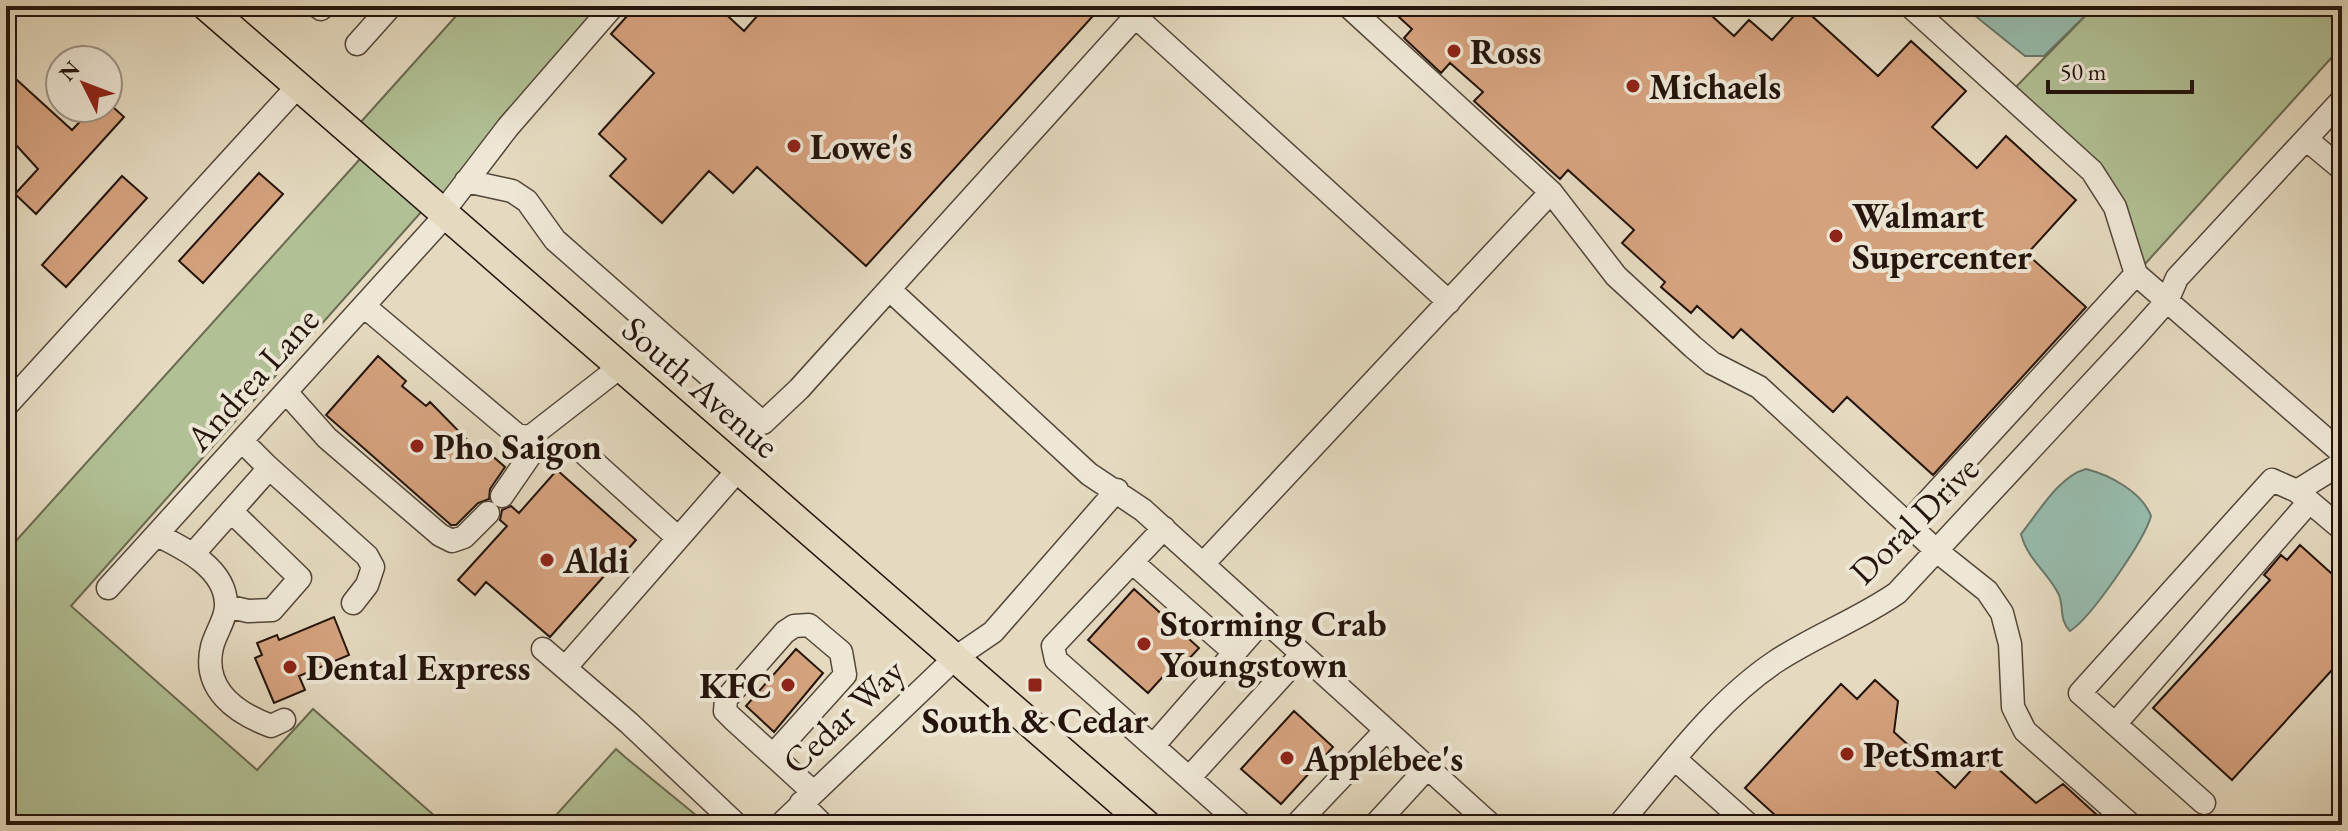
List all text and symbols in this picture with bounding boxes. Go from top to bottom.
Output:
place label: Ross [1470,28,1541,75]
marker: Ross [1445,42,1463,60]
north arrow [44,44,124,124]
scale bar [2048,44,2192,94]
text: N [53,54,86,87]
text: 50 m [2060,56,2107,87]
place label: Michaels [1649,63,1781,110]
marker: Michaels [1624,77,1642,95]
place label: Lowe's [810,123,912,170]
marker: Lowe's [785,137,803,155]
place label: Walmart Supercenter [1852,192,2032,280]
marker: Walmart Supercenter [1827,227,1845,245]
street label: Andrea Lane [174,297,329,462]
street label: South Avenue [612,306,790,468]
place label: Pho Saigon [433,423,602,470]
marker: Pho Saigon [408,437,426,455]
street label: Doral Drive [1839,445,1989,595]
place label: Aldi [562,537,629,584]
marker: Aldi [538,551,556,569]
place label: Storming Crab Youngstown [1160,600,1387,688]
marker: Storming Crab Youngstown [1135,635,1153,653]
place label: Dental Express [306,644,531,691]
street label: Cedar Way [772,647,914,784]
marker: Dental Express [281,658,299,676]
place label: KFC [699,662,772,709]
marker: KFC [779,676,797,694]
marker: South & Cedar [1026,676,1044,694]
place label: South & Cedar [922,697,1148,744]
place label: PetSmart [1863,731,2004,778]
place label: Applebee's [1302,735,1463,782]
marker: PetSmart [1838,745,1856,763]
marker: Applebee's [1278,749,1296,767]

